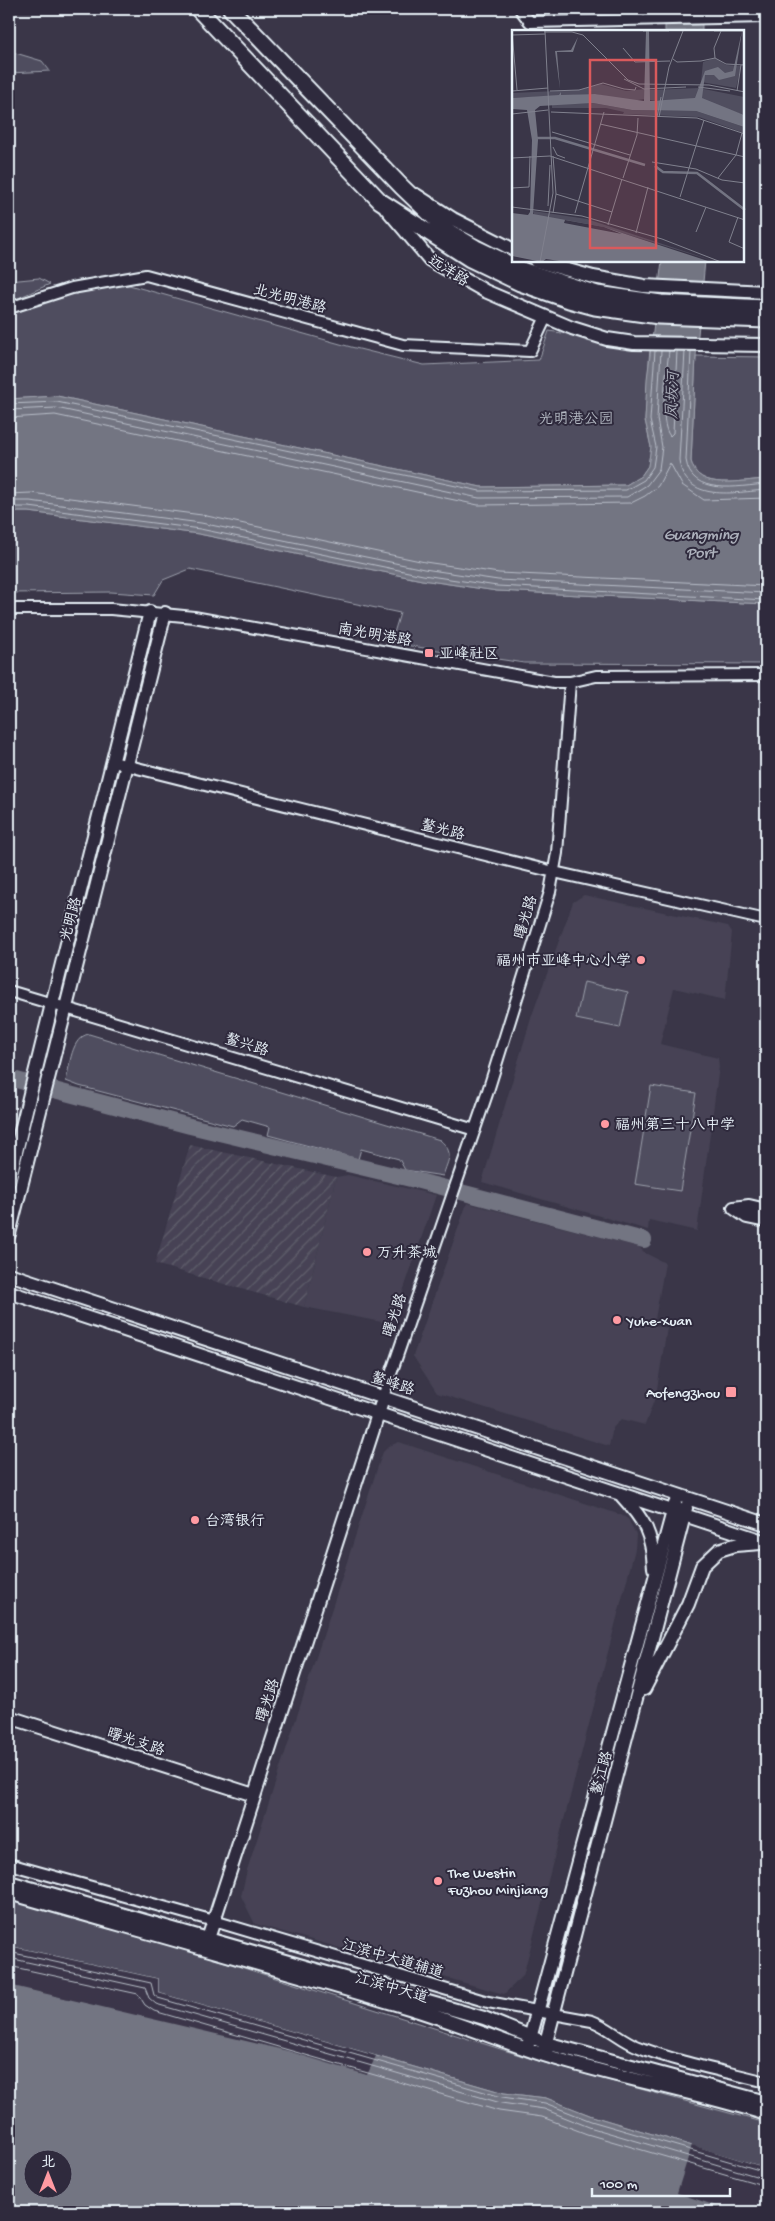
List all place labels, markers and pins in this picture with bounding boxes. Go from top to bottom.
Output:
place label: 亚峰社区 [439,646,499,664]
marker: 亚峰社区 [423,647,435,659]
place label: 福州市亚峰中心小学 [496,952,631,971]
marker: 福州市亚峰中心小学 [635,954,647,966]
place label: 福州第三十八中学 [615,1116,735,1135]
marker: 福州第三十八中学 [599,1118,611,1130]
place label: 万升茶城 [377,1245,437,1263]
marker: 万升茶城 [361,1246,373,1258]
place label: Yuhe-Xuan [625,1313,692,1331]
marker: Yuhe-Xuan [611,1314,623,1326]
place label: Aofengzhou [646,1385,720,1403]
marker: Aofengzhou [724,1385,738,1399]
place label: 台湾银行 [205,1513,265,1531]
marker: 台湾银行 [189,1514,201,1526]
place label: The Westin Fuzhou Minjiang [447,1865,548,1900]
marker: The Westin Fuzhou Minjiang [432,1875,444,1887]

